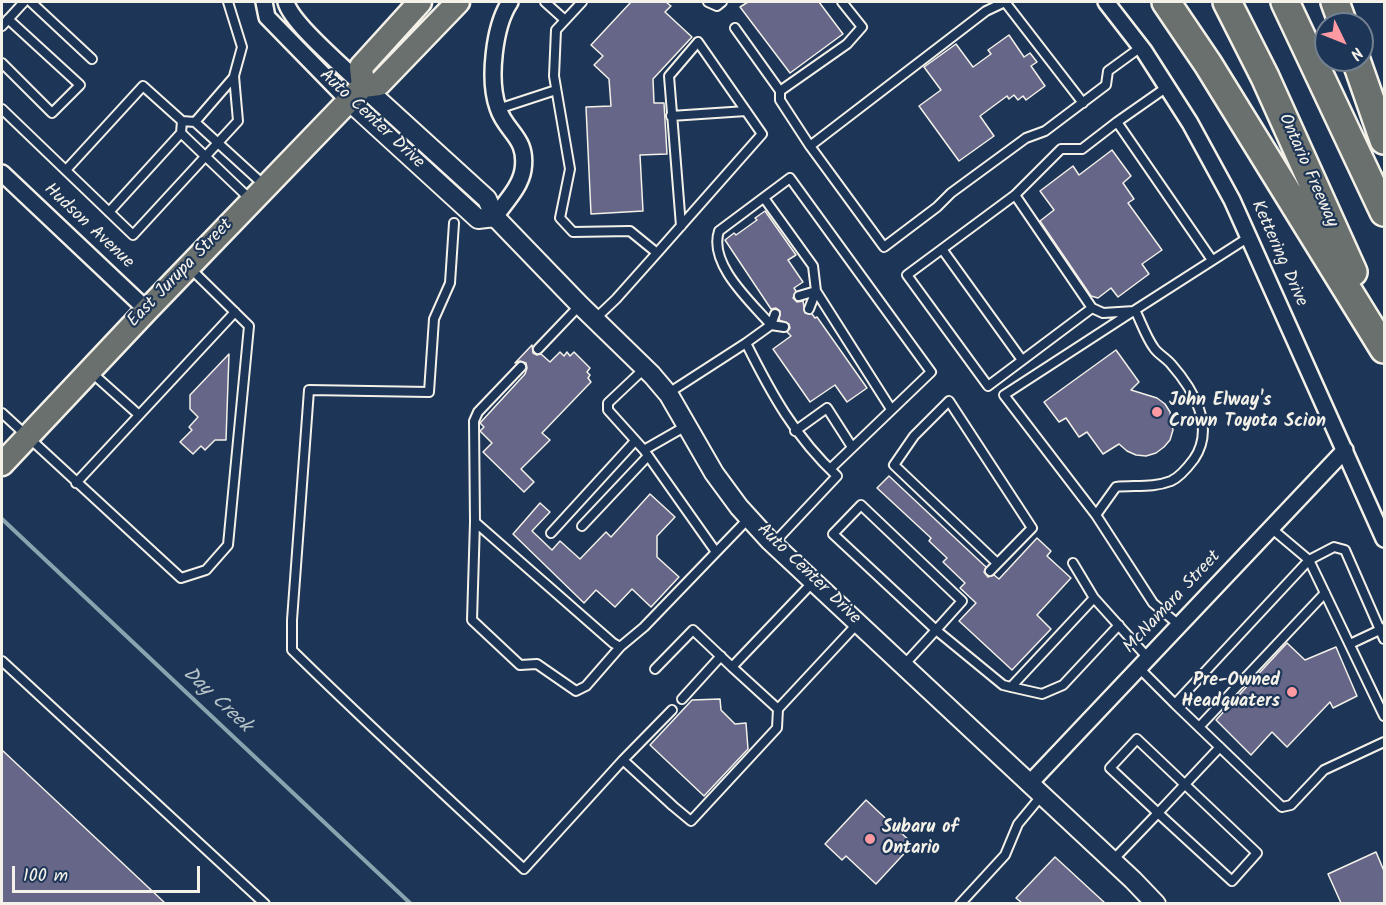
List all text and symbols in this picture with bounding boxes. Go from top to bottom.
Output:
north arrow [1314,12,1374,72]
text: N [1343,41,1369,65]
street label: Auto Center Drive [314,66,428,174]
street label: Ontario Freeway [1272,111,1342,231]
street label: Hudson Avenue [38,180,138,274]
street label: Kettering Drive [1245,198,1311,310]
street label: East Jurupa Street [124,215,238,333]
place label: John Elway's Crown Toyota Scion [1169,391,1326,434]
marker: John Elway's Crown Toyota Scion [1150,405,1164,419]
street label: Auto Center Drive [752,520,864,630]
street label: McNamara Street [1120,547,1226,659]
water label: Day Creek [176,663,256,739]
place label: Pre-Owned Headquaters [1182,671,1280,714]
marker: Pre-Owned Headquaters [1285,685,1299,699]
place label: Subaru of Ontario [882,818,958,860]
marker: Subaru of Ontario [863,832,877,846]
scale bar [15,854,202,892]
text: 100 m [23,862,68,891]

